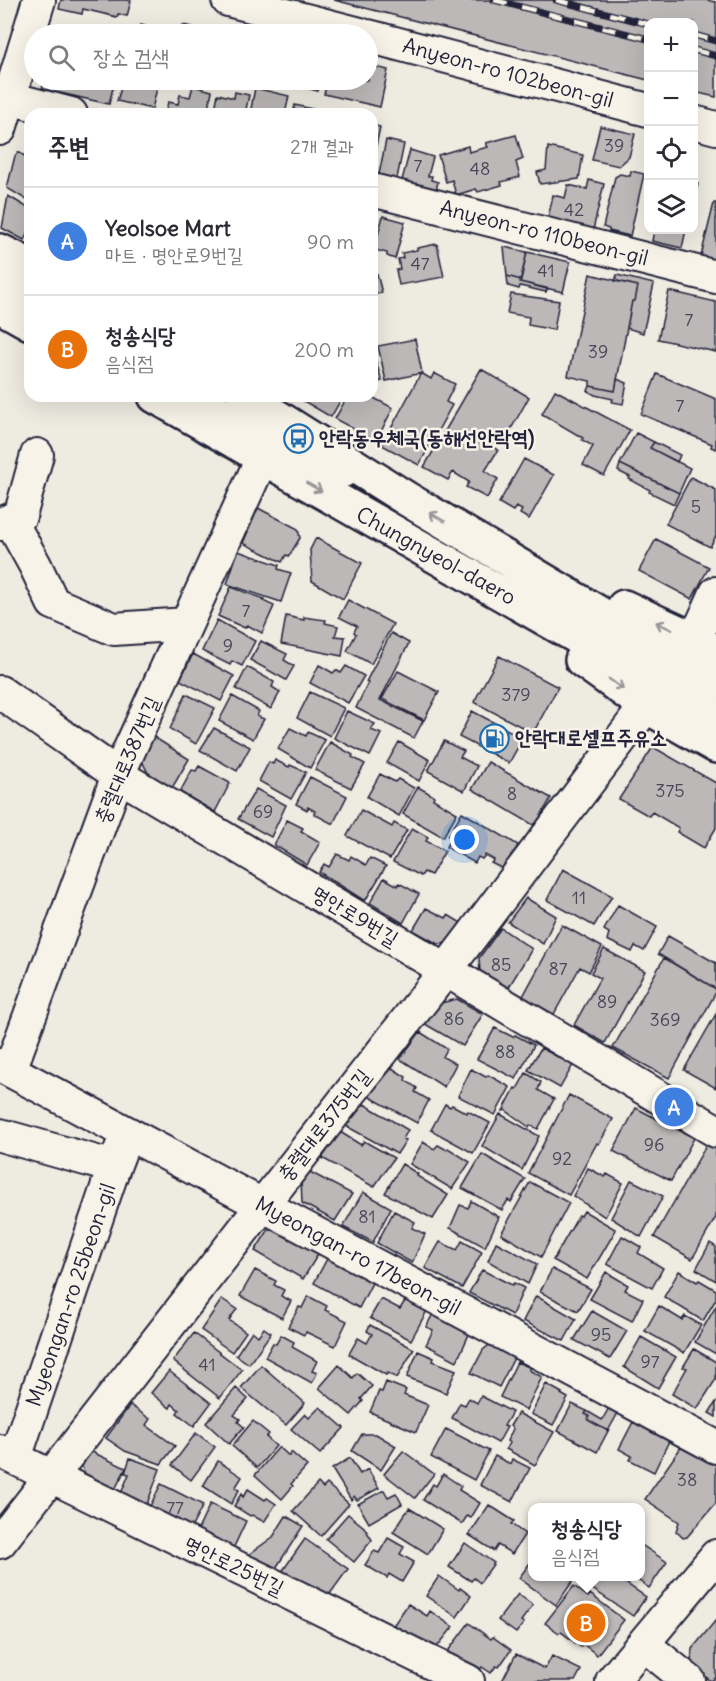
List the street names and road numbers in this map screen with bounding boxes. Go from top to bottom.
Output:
street label: Anyeon-ro 102beon-gil [400,31,616,114]
street label: Anyeon-ro 110beon-gil [437,194,651,271]
street label: Chungnyeol-daero [352,500,521,611]
street label: 충렬대로387번길 [88,692,166,828]
street label: 명안로9번길 [307,879,404,952]
street label: 충렬대로375번길 [271,1063,376,1186]
street label: Myeongan-ro 25beon-gil [20,1180,121,1410]
street label: Myeongan-ro 17beon-gil [251,1190,466,1321]
street label: 명안로25번길 [180,1530,289,1601]

